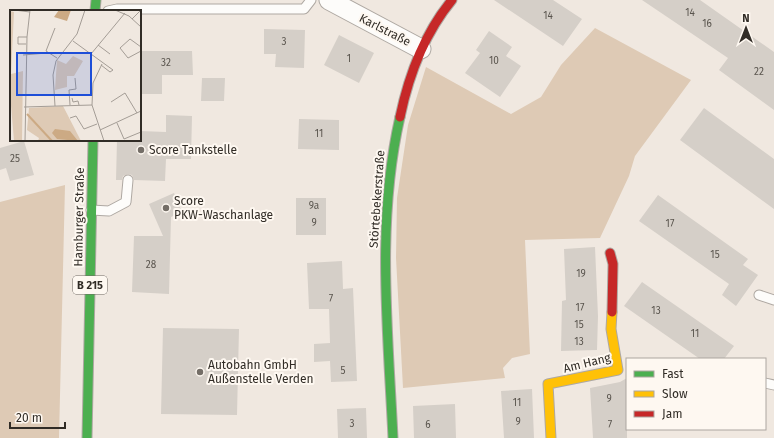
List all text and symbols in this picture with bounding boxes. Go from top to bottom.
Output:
house number: 14 [685,7,696,19]
north arrow [726,8,766,48]
inset map [10,10,141,141]
house number: 14 [543,10,554,22]
street label: Karlstraße [357,11,413,49]
text: N [742,12,750,25]
house number: 16 [702,18,712,30]
house number: 3 [282,36,287,48]
house number: 1 [347,53,351,65]
house number: 10 [489,55,499,67]
house number: 32 [161,57,171,69]
house number: 22 [754,66,764,78]
house number: 11 [315,128,323,140]
place label: Score Tankstelle [149,143,237,157]
marker: Score Tankstelle [136,145,146,155]
street label: Störtebekerstraße [367,150,387,248]
house number: 25 [10,153,20,165]
street label: Hamburger Straße [71,167,87,267]
place label: Score PKW-Waschanlage [174,194,273,222]
house number: 9a [309,200,319,212]
marker: Score PKW-Waschanlage [161,203,171,213]
house number: 9 [311,217,317,229]
house number: 17 [666,218,675,230]
house number: 15 [710,249,720,261]
house number: 28 [146,259,157,271]
house number: 19 [576,268,586,280]
road number: B 215 [73,276,107,294]
house number: 7 [329,293,334,305]
house number: 17 [576,302,585,314]
house number: 13 [651,305,661,317]
house number: 15 [574,319,584,331]
house number: 11 [691,328,699,340]
house number: 13 [574,336,584,348]
street label: Am Hang [562,350,613,376]
place label: Autobahn GmbH Außenstelle Verden [208,358,313,386]
legend [626,358,766,430]
house number: 5 [340,365,346,377]
marker: Autobahn GmbH Außenstelle Verden [195,367,205,377]
text: Fast [662,367,684,381]
text: Slow [662,387,688,401]
house number: 9 [606,393,612,405]
house number: 11 [513,397,521,409]
scale bar [10,404,65,430]
text: Jam [662,407,682,421]
text: 20 m [16,411,42,425]
house number: 9 [515,416,521,428]
house number: 3 [350,418,355,430]
house number: 6 [425,419,431,431]
house number: 7 [608,419,613,431]

